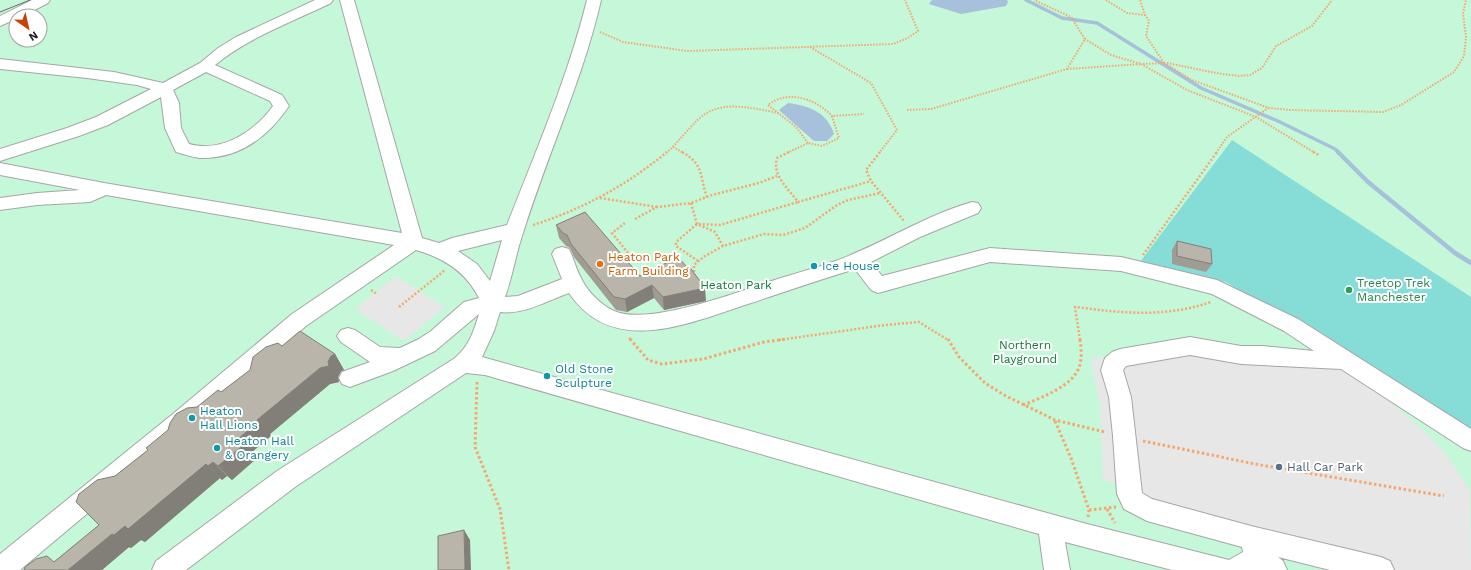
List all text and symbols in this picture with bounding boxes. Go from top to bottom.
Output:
north arrow [8,8,48,48]
text: N [26,28,40,44]
place label: Heaton Park Farm Building [608,250,689,278]
marker: Heaton Park Farm Building [595,259,605,269]
place label: Ice House [822,259,880,273]
marker: Ice House [809,261,819,271]
place label: Treetop Trek Manchester [1357,276,1430,304]
park label: Heaton Park [700,278,772,292]
marker: Treetop Trek Manchester [1344,285,1354,295]
park label: Northern Playground [993,338,1057,366]
place label: Old Stone Sculpture [555,362,614,390]
marker: Old Stone Sculpture [542,371,552,381]
place label: Heaton Hall Lions [200,404,258,432]
marker: Heaton Hall Lions [187,413,197,423]
place label: Heaton Hall & Orangery [225,434,294,462]
marker: Heaton Hall & Orangery [212,443,222,453]
place label: Hall Car Park [1287,460,1363,474]
marker: Hall Car Park [1274,462,1284,472]

